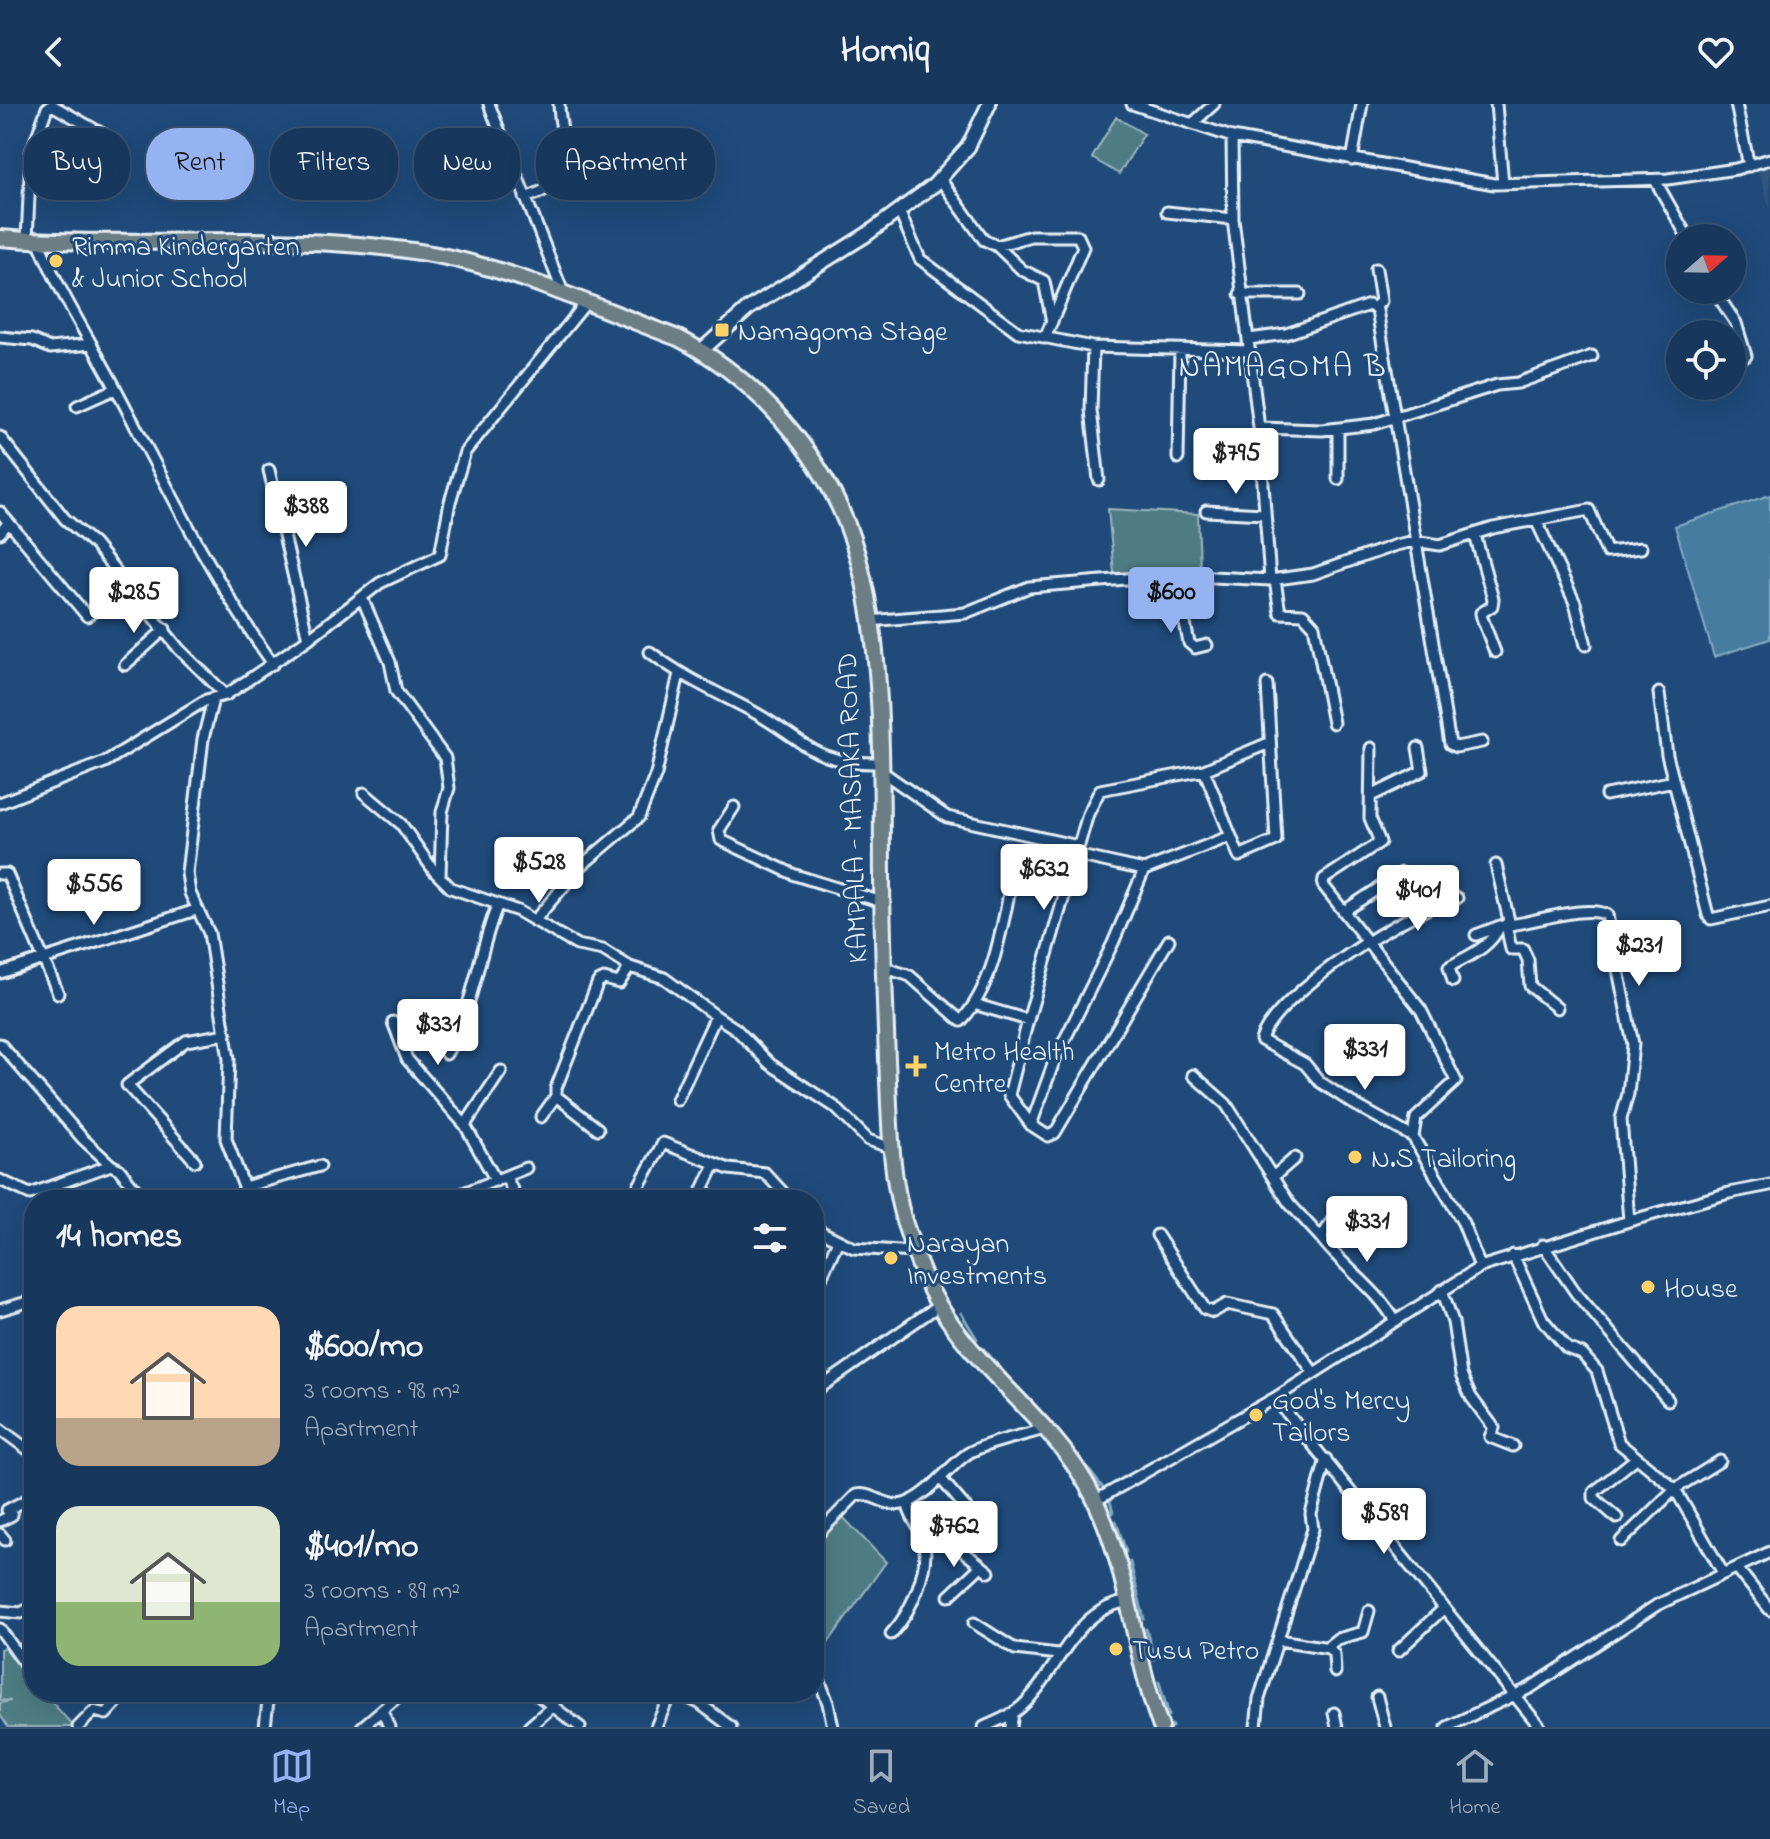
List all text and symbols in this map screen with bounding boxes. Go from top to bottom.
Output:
text: Homiq [840,26,930,79]
icon: back [32,30,76,74]
icon: heart [1694,30,1738,74]
chip: Buy [24,128,130,200]
chip: Rent [146,128,254,200]
chip: Filters [270,128,398,200]
chip: New [414,128,520,200]
chip: Apartment [536,128,715,200]
north arrow [1666,224,1746,304]
map controls [1666,224,1746,400]
place label: Rimma Kindergarten & Junior School [72,228,300,301]
marker: Rimma Kindergarten & Junior School [47,252,65,270]
place label: Namagoma Stage [738,313,948,354]
button: locate [1666,320,1746,400]
marker: Namagoma Stage [713,321,731,339]
district label: NAMAGOMA B [1178,345,1388,392]
pin: $795 [1189,428,1283,496]
text: $795 [1211,435,1261,473]
pin: $388 [259,481,353,549]
text: $388 [283,488,329,526]
pin: $285 [87,567,181,635]
pin: $600 [1124,567,1218,635]
text: $285 [107,574,161,612]
text: $600 [1146,574,1196,612]
street label: KAMPALA - MASAKA ROAD [829,652,880,964]
pin: $528 [492,837,586,905]
text: $528 [512,844,566,882]
pin: $632 [997,844,1091,912]
text: $632 [1019,851,1069,889]
pin: $556 [47,859,141,927]
pin: $401 [1371,865,1465,933]
text: $556 [66,866,122,904]
text: $401 [1395,872,1441,910]
pin: $231 [1592,920,1686,988]
text: $231 [1615,927,1663,965]
pin: $331 [391,999,485,1067]
text: $331 [415,1006,461,1044]
pin: $331 [1318,1024,1412,1092]
text: $331 [1342,1031,1388,1069]
place label: Metro Health Centre [934,1033,1075,1106]
marker: Metro Health Centre [905,1055,927,1077]
place label: N.S Tailoring [1371,1140,1516,1181]
marker: N.S Tailoring [1346,1148,1364,1166]
pin: $331 [1320,1196,1414,1264]
text: $331 [1344,1203,1390,1241]
text: 14 homes [56,1213,182,1263]
icon: filters [748,1216,792,1260]
place label: Narayan Investments [907,1225,1047,1298]
marker: Narayan Investments [882,1249,900,1267]
place label: House [1664,1270,1738,1311]
marker: House [1639,1278,1657,1296]
text: $600/mo [304,1323,424,1373]
icon: home [120,1338,216,1434]
text: 3 rooms · 98 m² [304,1373,460,1411]
place label: God's Mercy Tailors [1272,1382,1410,1455]
marker: God's Mercy Tailors [1247,1406,1265,1424]
text: Apartment [304,1411,418,1449]
pin: $589 [1337,1488,1431,1556]
text: $589 [1360,1495,1408,1533]
pin: $762 [907,1501,1001,1569]
text: $762 [929,1508,979,1546]
text: $401/mo [304,1523,419,1573]
icon: home [120,1538,216,1634]
text: 3 rooms · 89 m² [304,1573,460,1611]
text: Apartment [304,1611,418,1649]
place label: Tusu Petro [1132,1632,1259,1673]
marker: Tusu Petro [1107,1640,1125,1658]
tab: Map [270,1744,314,1824]
tab: Saved [853,1744,910,1824]
tab: Home [1449,1744,1500,1824]

